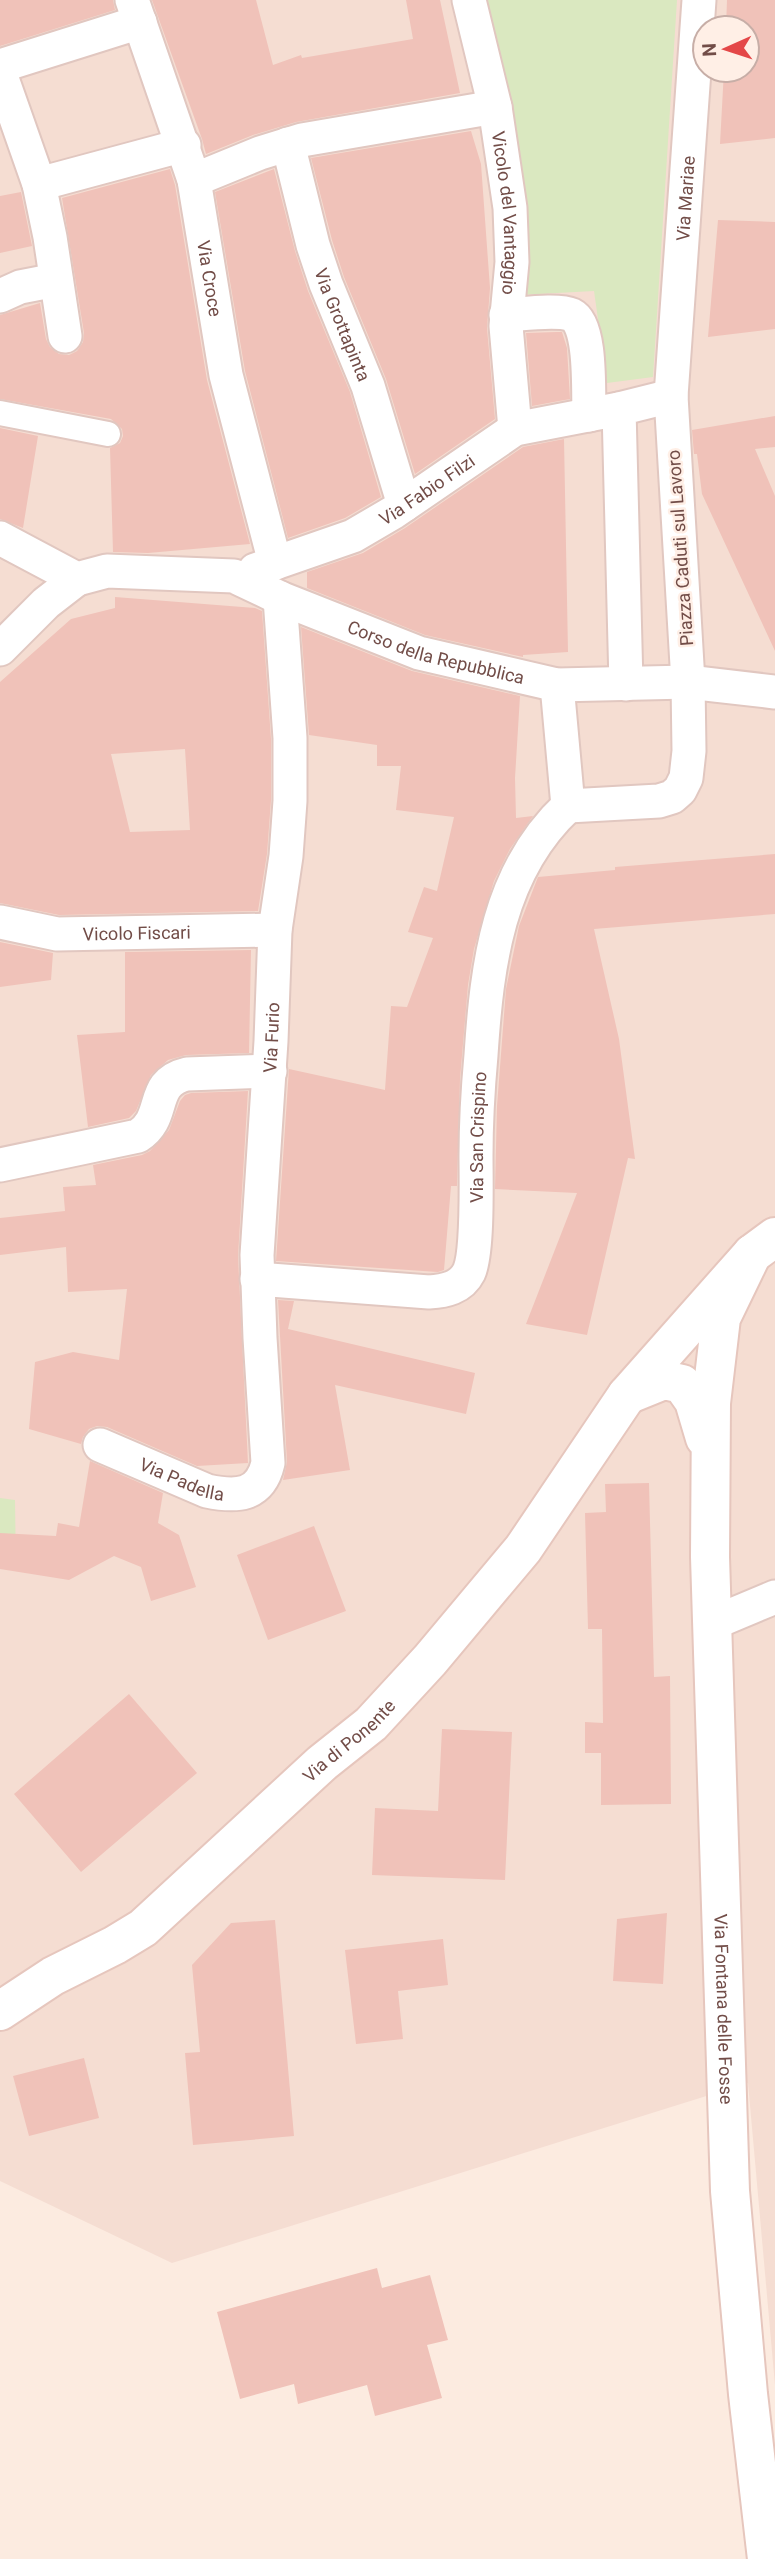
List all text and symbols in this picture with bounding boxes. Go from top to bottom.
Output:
north arrow [691,14,761,84]
text: N [698,43,721,57]
street label: Vicolo del Vantaggio [488,130,523,296]
street label: Via Mariae [671,155,698,242]
street label: Via Croce [194,239,227,318]
street label: Via Grottapinta [311,265,375,384]
street label: Via Fabio Filzi [375,449,478,529]
street label: Piazza Caduti sul Lavoro [663,449,697,647]
street label: Corso della Repubblica [345,615,527,688]
street label: Vicolo Fiscari [83,921,191,944]
street label: Via Furio [258,1002,283,1073]
street label: Via San Crispino [465,1071,490,1203]
street label: Via Padella [137,1453,225,1504]
street label: Via di Ponente [298,1695,399,1786]
street label: Via Fontana delle Fosse [711,1913,738,2105]

